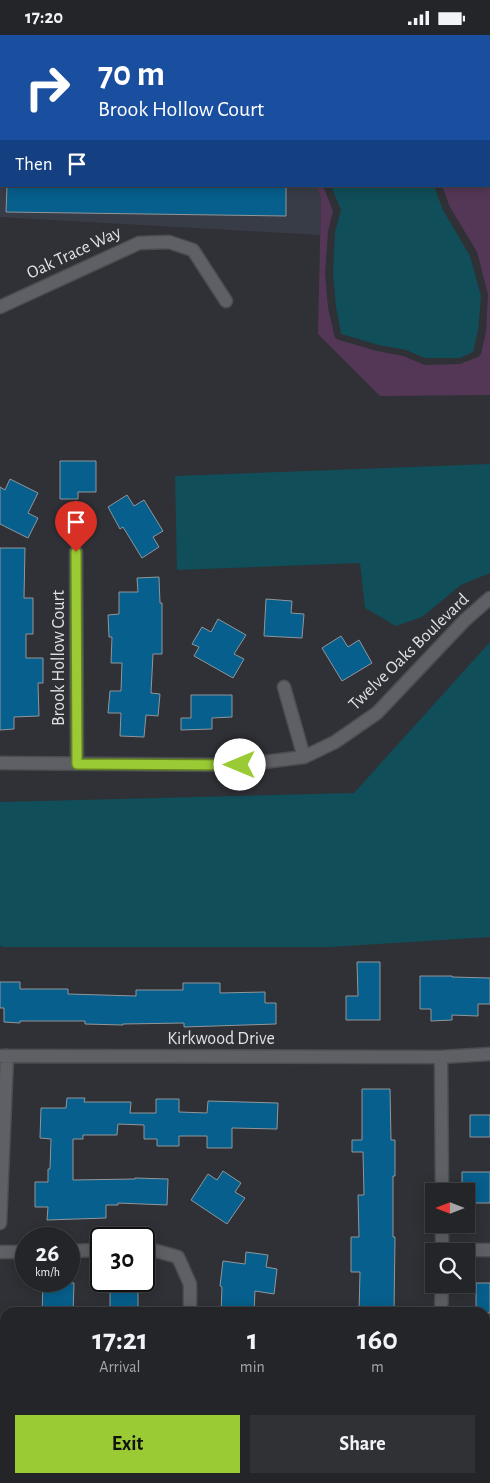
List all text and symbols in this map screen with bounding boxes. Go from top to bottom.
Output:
text: 17:20 [25,8,63,27]
icon: right [15,55,80,120]
text: 70 m [98,57,165,92]
text: Brook Hollow Court [98,98,264,120]
icon: arrive [63,150,91,178]
text: Then [15,155,53,174]
street label: Oak Trace Way [24,223,124,283]
pin [55,501,97,552]
icon: arrive [62,508,90,536]
street label: Brook Hollow Court [50,590,68,726]
street label: Twelve Oaks Boulevard [345,590,473,714]
position arrow [213,738,265,790]
street label: Kirkwood Drive [167,1030,275,1048]
north arrow [425,1183,475,1233]
map controls [425,1183,475,1293]
speed limit sign: 30 [90,1227,155,1292]
text: 26 [36,1241,59,1266]
button: search [425,1243,475,1293]
text: km/h [35,1266,60,1278]
text: 17:21 [92,1325,148,1355]
text: 1 [247,1325,258,1355]
text: 160 [357,1325,398,1355]
text: Arrival [99,1359,140,1375]
text: min [240,1359,265,1375]
text: m [371,1359,384,1375]
button: Exit [15,1415,240,1473]
button: Share [250,1415,475,1473]

